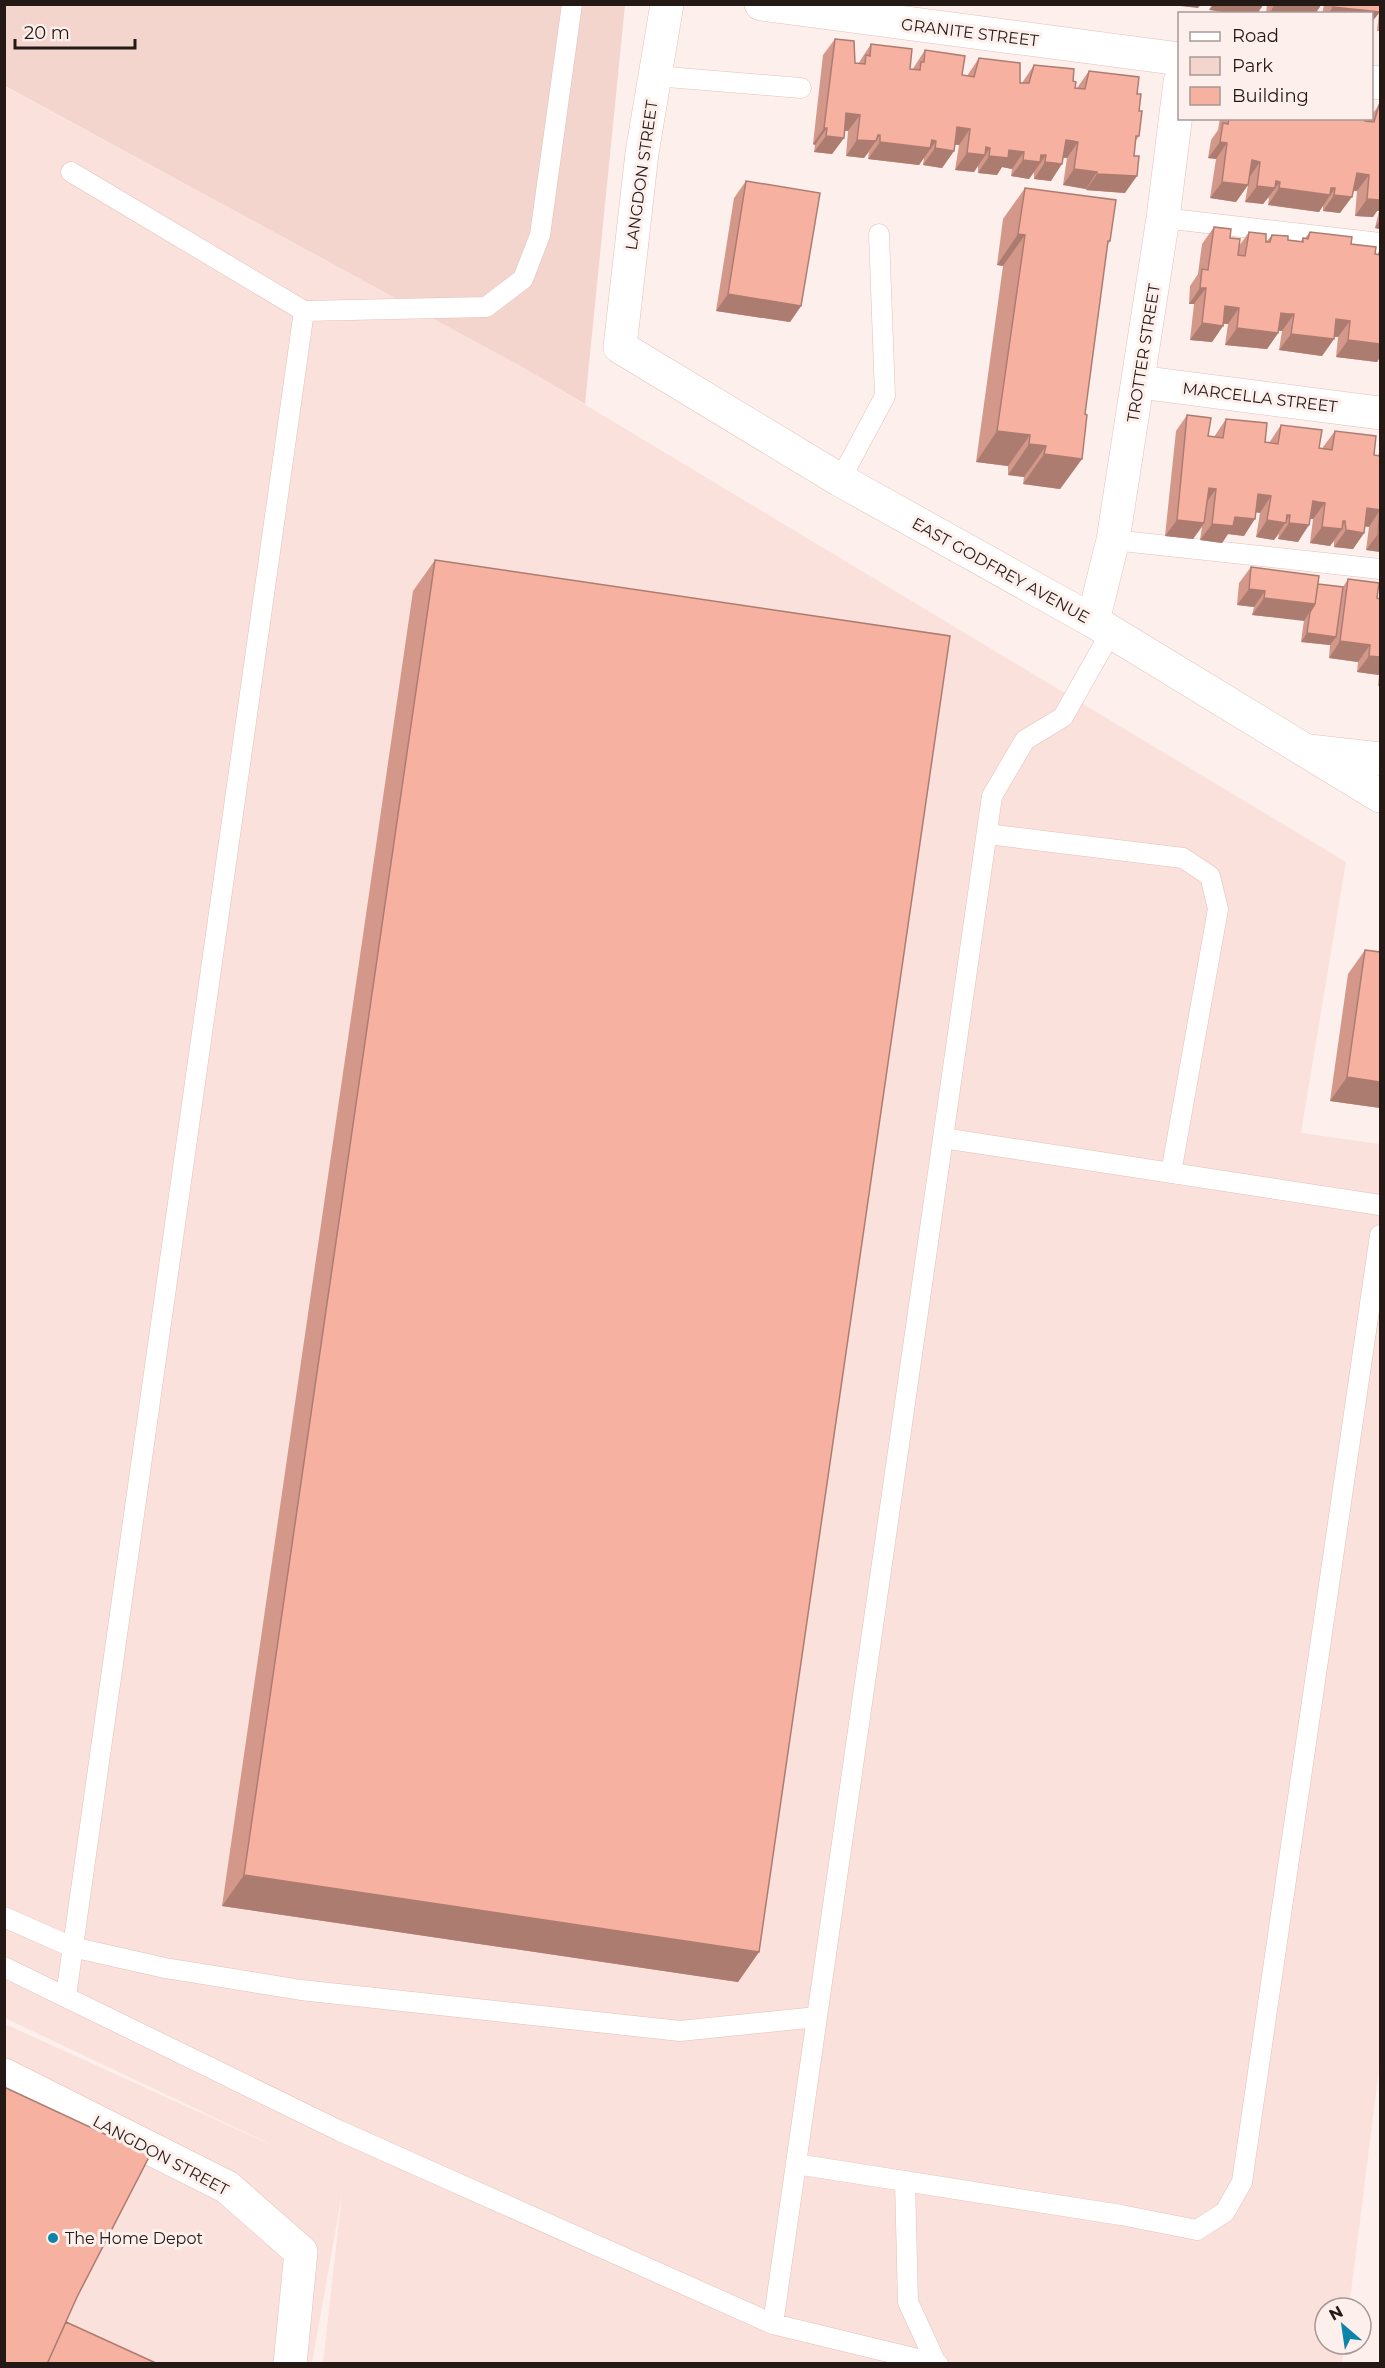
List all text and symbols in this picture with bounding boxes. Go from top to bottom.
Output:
scale bar [15,12,135,50]
legend [1178,12,1373,120]
street label: GRANITE STREET [900,15,1041,50]
text: 20 m [24,22,70,44]
text: Road [1232,25,1279,47]
text: Park [1232,55,1273,77]
text: Building [1232,85,1309,107]
street label: LANGDON STREET [622,98,662,251]
street label: TROTTER STREET [1123,282,1164,424]
street label: MARCELLA STREET [1181,379,1339,417]
street label: EAST GODFREY AVENUE [909,514,1093,627]
street label: LANGDON STREET [90,2112,233,2200]
place label: The Home Depot [65,2229,203,2248]
marker: The Home Depot [46,2231,60,2245]
north arrow [1313,2296,1373,2356]
text: N [1326,2302,1346,2325]

